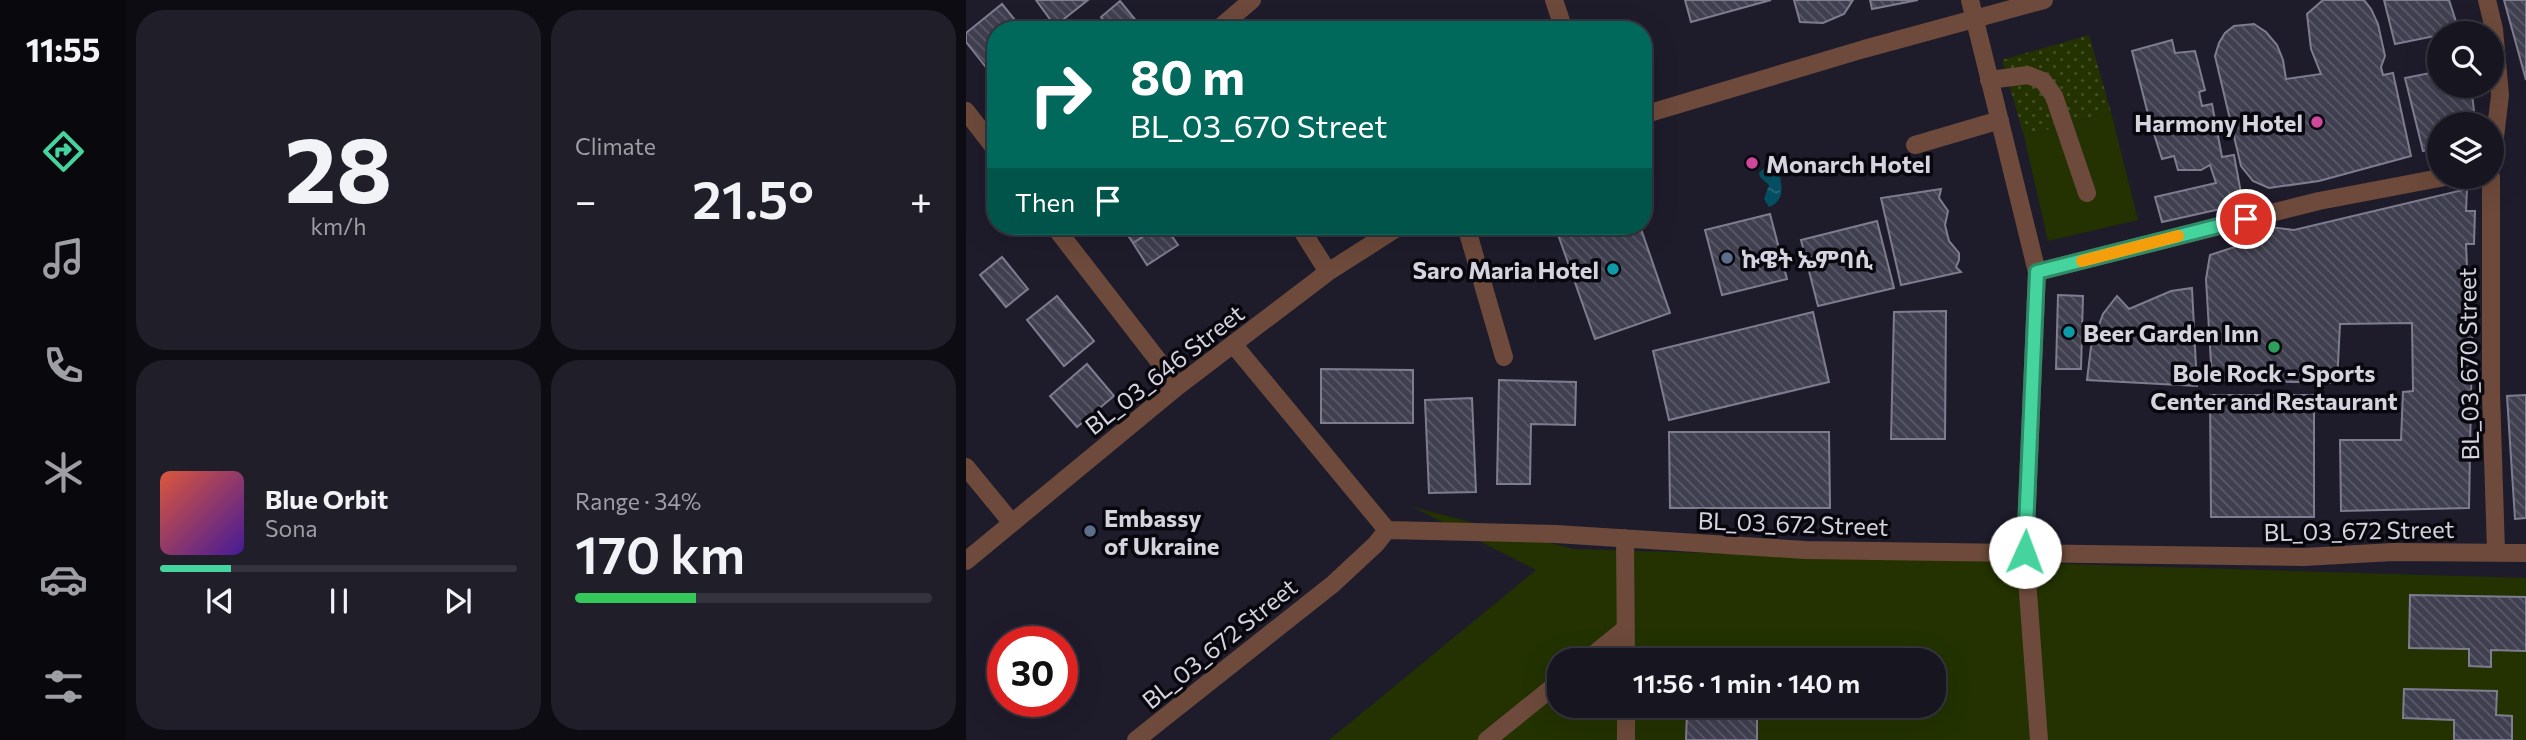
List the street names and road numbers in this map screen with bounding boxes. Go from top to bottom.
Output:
street label: BL_03_670 Street [2452,267,2484,461]
street label: BL_03_646 Street [1079,298,1249,440]
street label: BL_03_672 Street [1697,505,1889,541]
street label: BL_03_672 Street [2263,514,2455,546]
street label: BL_03_672 Street [1136,572,1302,714]

